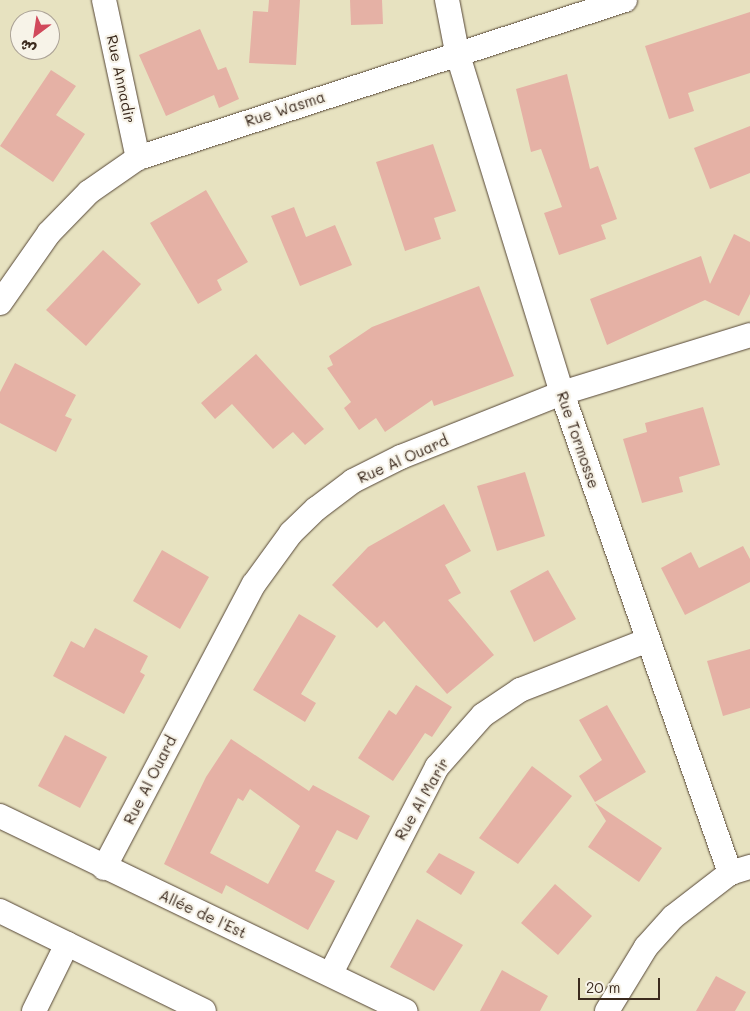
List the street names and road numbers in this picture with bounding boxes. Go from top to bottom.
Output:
street label: Rue Annadir [103,33,139,125]
street label: Rue Wasma [243,88,327,130]
street label: Rue Tormosse [553,389,603,491]
street label: Rue Al Ouard [355,431,451,487]
street label: Rue Al Ouard [120,733,180,827]
street label: Rue Al Marir [391,755,453,843]
street label: Allée de l'Est [156,886,250,942]

